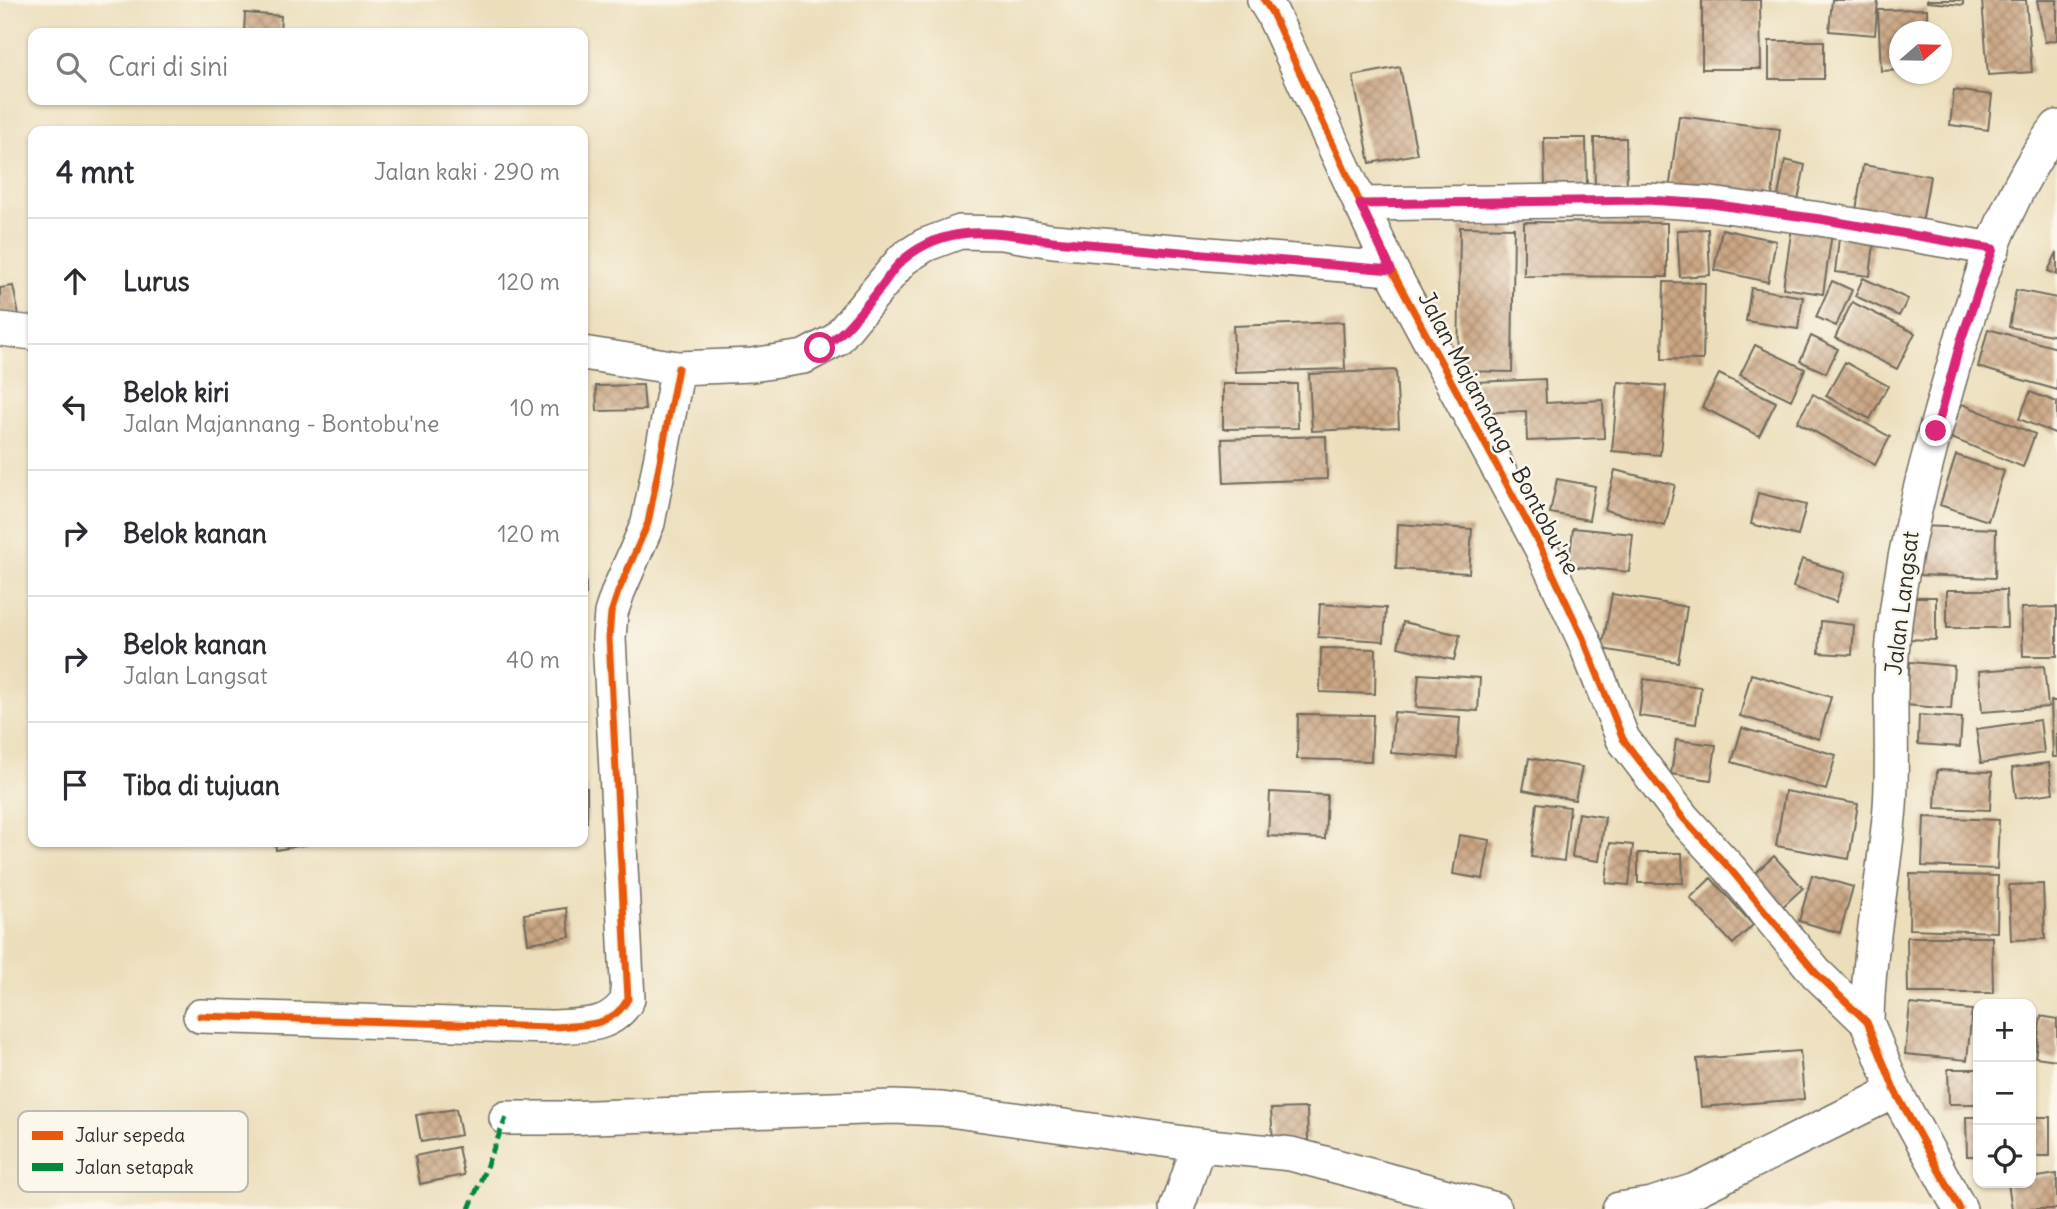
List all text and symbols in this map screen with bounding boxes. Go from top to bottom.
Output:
north arrow [1889,21,1952,84]
search box [28,28,588,105]
icon: search [52,48,90,86]
text: Cari di sini [108,50,228,83]
text: 4 mnt [56,153,134,191]
text: Jalan kaki · 290 m [374,157,560,186]
icon: ahead [56,262,94,300]
text: Lurus [123,265,190,298]
text: 120 m [497,267,560,296]
street label: Jalan Majannang - Bontobu'ne [1412,286,1587,579]
route start [804,332,835,363]
text: Belok kiri [123,376,229,409]
icon: left [56,388,94,426]
text: 10 m [510,393,560,422]
text: Jalan Majannang - Bontobu'ne [123,409,439,438]
route end [1920,415,1951,446]
icon: right [56,514,94,552]
text: Belok kanan [123,517,267,550]
text: 120 m [497,519,560,548]
street label: Jalan Langsat [1878,529,1925,677]
text: Belok kanan [123,628,267,661]
icon: right [56,640,94,678]
text: 40 m [506,645,560,674]
text: Jalan Langsat [123,661,268,690]
icon: arrive [56,766,94,804]
text: Tiba di tujuan [123,769,280,802]
map controls [1973,999,2036,1188]
button: + [1973,999,2036,1062]
button: − [1973,1062,2036,1125]
legend [18,1111,248,1192]
text: Jalur sepeda [75,1123,185,1147]
button: locate [1973,1125,2036,1188]
text: Jalan setapak [75,1155,194,1179]

